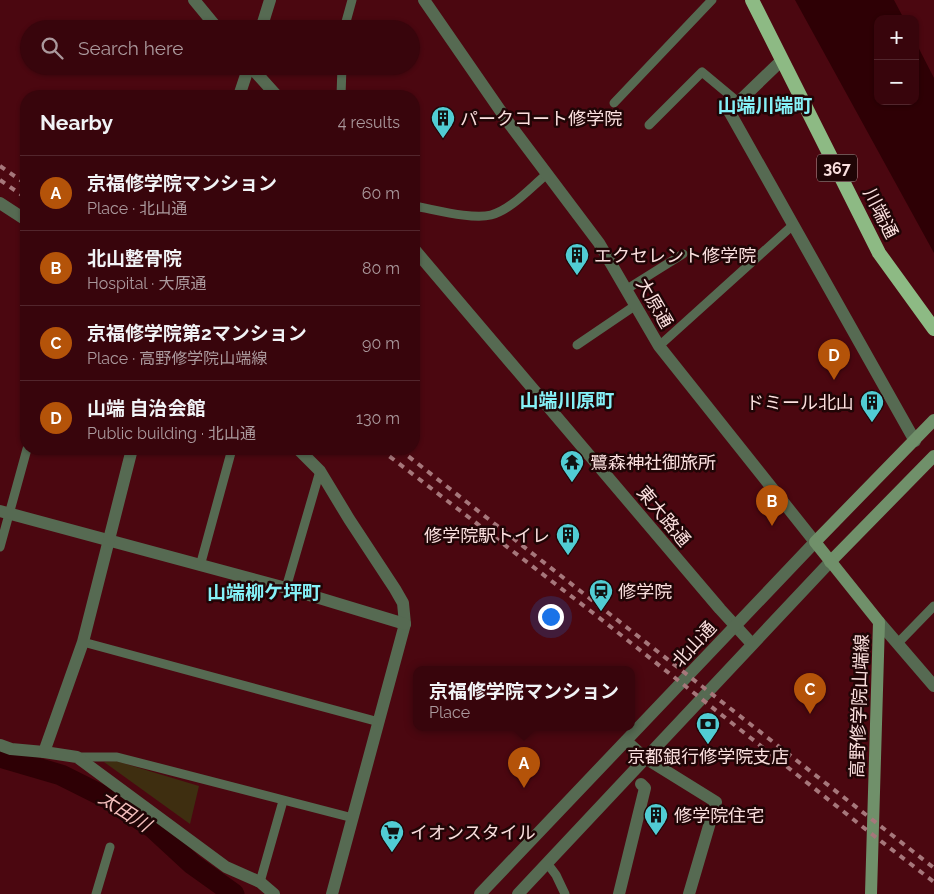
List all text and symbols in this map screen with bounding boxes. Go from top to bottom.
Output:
map controls [874,15,919,105]
button: + [874,15,919,60]
search box [20,20,420,75]
icon: search [38,34,66,62]
text: Search here [78,37,184,59]
button: − [874,60,919,105]
district label: 山端川端町 [717,94,813,116]
building icon: パークコート修学院 [430,105,456,139]
place label: パークコート修学院 [460,108,622,129]
text: Nearby [40,110,113,135]
text: 4 results [338,113,400,132]
road number: 367 [817,154,857,182]
text: 京福修学院マンション [87,172,277,194]
text: A [51,184,61,203]
text: 60 m [362,184,400,203]
street label: 川端通 [859,184,903,242]
text: Place · 北山通 [87,199,187,218]
building icon: エクセレント修学院 [564,242,590,276]
place label: エクセレント修学院 [594,245,756,266]
text: 北山整骨院 [87,247,182,269]
text: B [51,259,61,278]
text: 80 m [362,259,400,278]
text: Hospital · 大原通 [87,274,206,293]
street label: 大原通 [632,274,678,332]
text: 京福修学院第2マンション [87,322,307,344]
text: C [51,334,61,353]
text: 90 m [362,334,400,353]
pin: D [818,339,850,380]
text: Place · 高野修学院山端線 [87,349,267,368]
district label: 山端川原町 [519,389,615,411]
building icon: ドミール北山 [859,389,885,423]
place label: ドミール北山 [746,392,854,413]
text: 山端 自治会館 [87,397,206,419]
text: D [50,409,62,428]
text: 130 m [356,409,400,428]
text: Public building · 北山通 [87,424,256,443]
temple icon: 鷺森神社御旅所 [559,449,585,483]
place label: 鷺森神社御旅所 [590,452,716,473]
street label: 東大路通 [633,482,695,550]
pin: B [756,485,788,526]
building icon: 修学院駅トイレ [555,522,581,556]
place label: 修学院駅トイレ [424,525,550,546]
station icon: 修学院 [588,578,614,612]
district label: 山端柳ケ坪町 [207,581,321,603]
place label: 修学院 [618,581,672,602]
your location [538,604,564,630]
street label: 北山通 [668,617,720,671]
street label: 高野修学院山端線 [846,634,872,778]
popup [413,666,635,731]
pin: C [794,673,826,714]
text: 京福修学院マンション [429,680,619,702]
text: Place [429,703,470,722]
bank icon: 京都銀行修学院支店 [695,711,721,745]
place label: 京都銀行修学院支店 [627,746,789,767]
pin: A [508,747,540,788]
water label: 太田川 [95,786,157,837]
building icon: 修学院住宅 [643,802,669,836]
place label: 修学院住宅 [674,805,764,826]
supermarket icon: イオンスタイル [379,819,405,853]
place label: イオンスタイル [410,822,536,843]

